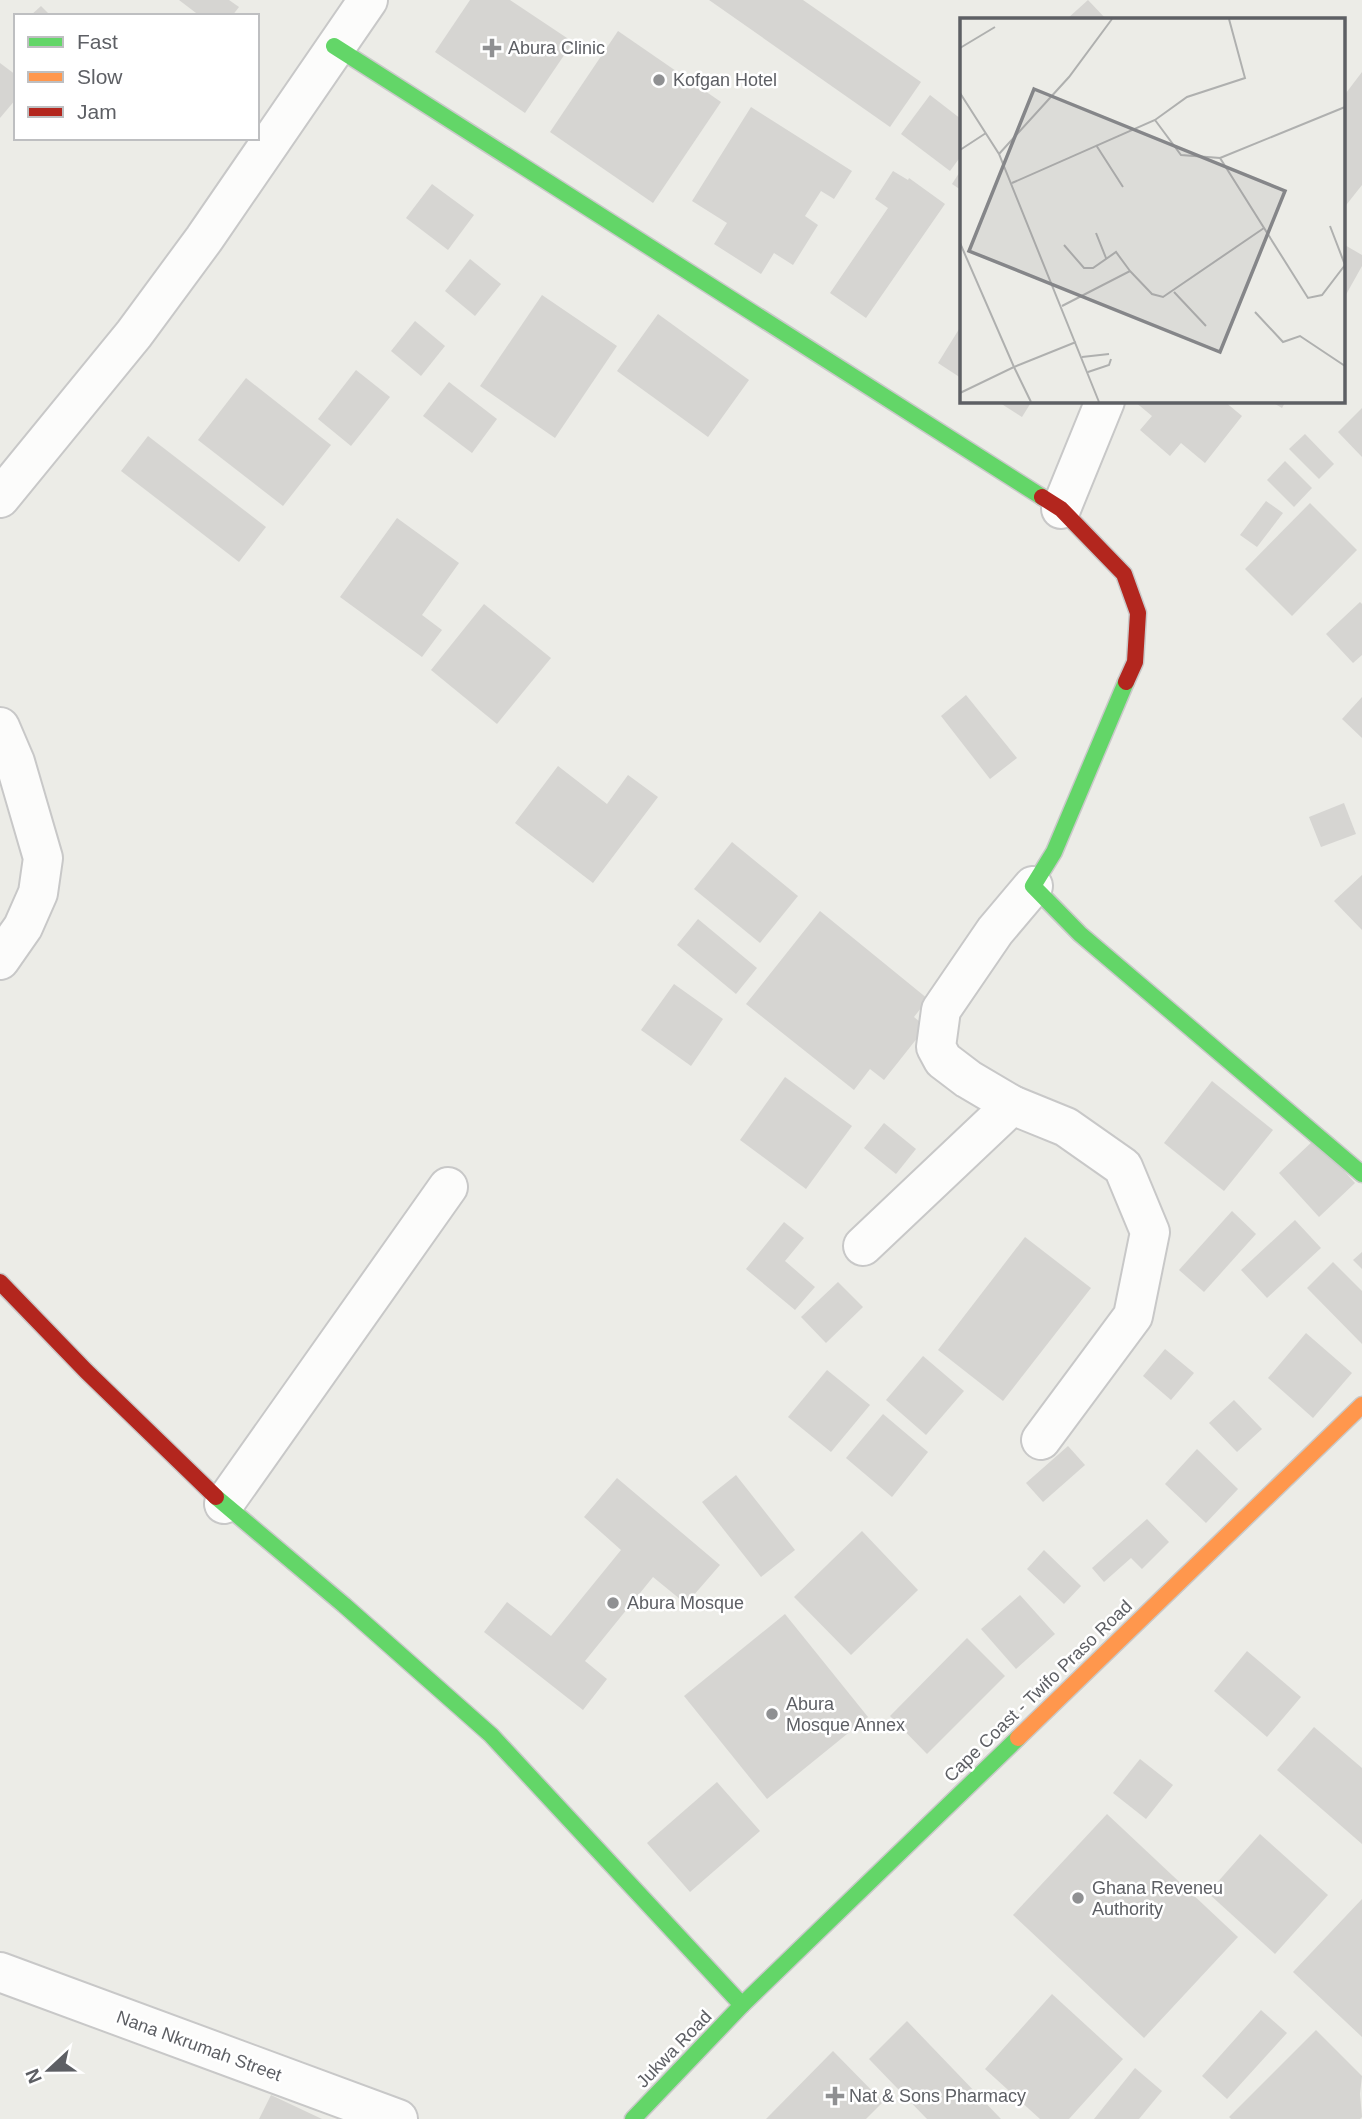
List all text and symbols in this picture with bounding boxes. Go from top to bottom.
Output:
legend [14,14,259,140]
inset map [960,18,1344,402]
text: Fast [77,30,118,53]
marker: Abura Clinic [482,38,502,58]
place label: Abura Clinic [508,38,605,58]
text: Slow [77,65,123,88]
place label: Kofgan Hotel [673,70,777,90]
marker: Kofgan Hotel [651,72,667,88]
text: Jam [77,100,117,123]
place label: Abura Mosque [627,1593,744,1613]
marker: Abura Mosque [605,1595,621,1611]
street label: Cape Coast - Twifo Praso Road [940,1596,1136,1786]
place label: Abura Mosque Annex [786,1694,905,1735]
marker: Abura Mosque Annex [764,1706,780,1722]
place label: Ghana Reveneu Authority [1092,1878,1223,1919]
marker: Ghana Reveneu Authority [1070,1890,1086,1906]
street label: Jukwa Road [632,2006,716,2092]
street label: Nana Nkrumah Street [114,2007,284,2085]
north arrow [14,2035,84,2105]
text: N [21,2066,46,2086]
place label: Nat & Sons Pharmacy [849,2086,1026,2106]
marker: Nat & Sons Pharmacy [827,2088,843,2104]

